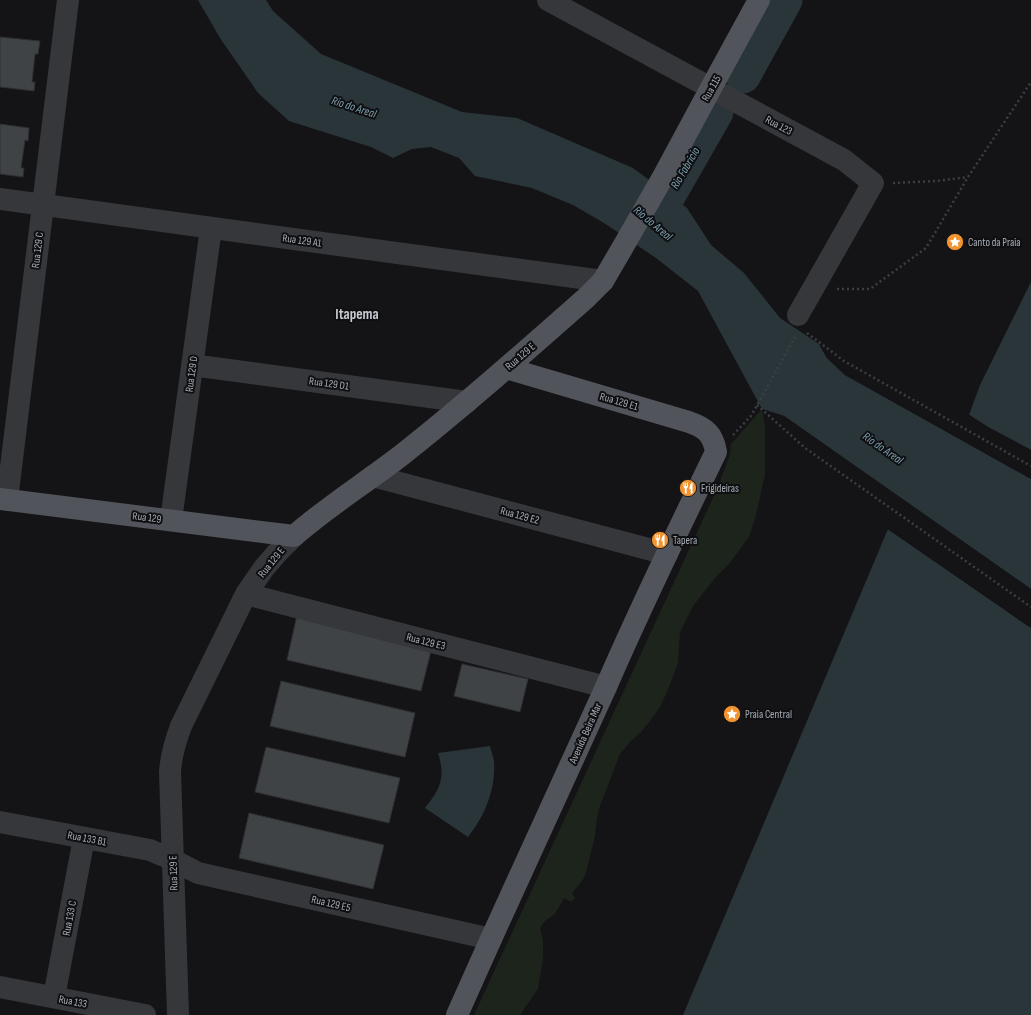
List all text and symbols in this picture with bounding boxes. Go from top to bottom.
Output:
street label: Rua 115 [699,73,724,104]
water label: Rio do Areal [330,93,379,122]
street label: Rua 123 [763,113,795,138]
water label: Rio Fabrício [668,145,703,192]
water label: Rio do Areal [630,203,676,245]
street label: Rua 129 C [29,231,46,269]
street label: Rua 129 A1 [282,231,322,250]
place icon: Canto da Praia [945,232,965,252]
place label: Canto da Praia [968,236,1020,249]
district label: Itapema [335,305,379,324]
street label: Rua 129 E [503,340,538,373]
street label: Rua 129 D [183,355,200,393]
street label: Rua 129 D1 [308,374,350,393]
street label: Rua 129 E1 [598,390,640,413]
water label: Rio do Areal [859,429,907,468]
restaurant icon: Frigideiras [678,478,698,498]
place label: Frigideiras [701,482,739,495]
street label: Rua 129 E2 [499,504,541,527]
street label: Rua 129 [132,509,162,526]
restaurant icon: Tapera [650,530,670,550]
place label: Tapera [673,534,697,547]
street label: Rua 129 E [255,544,288,580]
street label: Rua 129 E3 [405,630,447,653]
street label: Avenida Beira Mar [566,701,605,766]
place icon: Praia Central [722,704,742,724]
place label: Praia Central [745,708,792,721]
street label: Rua 133 B1 [66,828,108,849]
street label: Rua 129 E [166,855,181,891]
street label: Rua 129 E5 [310,893,352,914]
street label: Rua 133 C [60,899,79,937]
street label: Rua 133 [58,992,89,1011]

